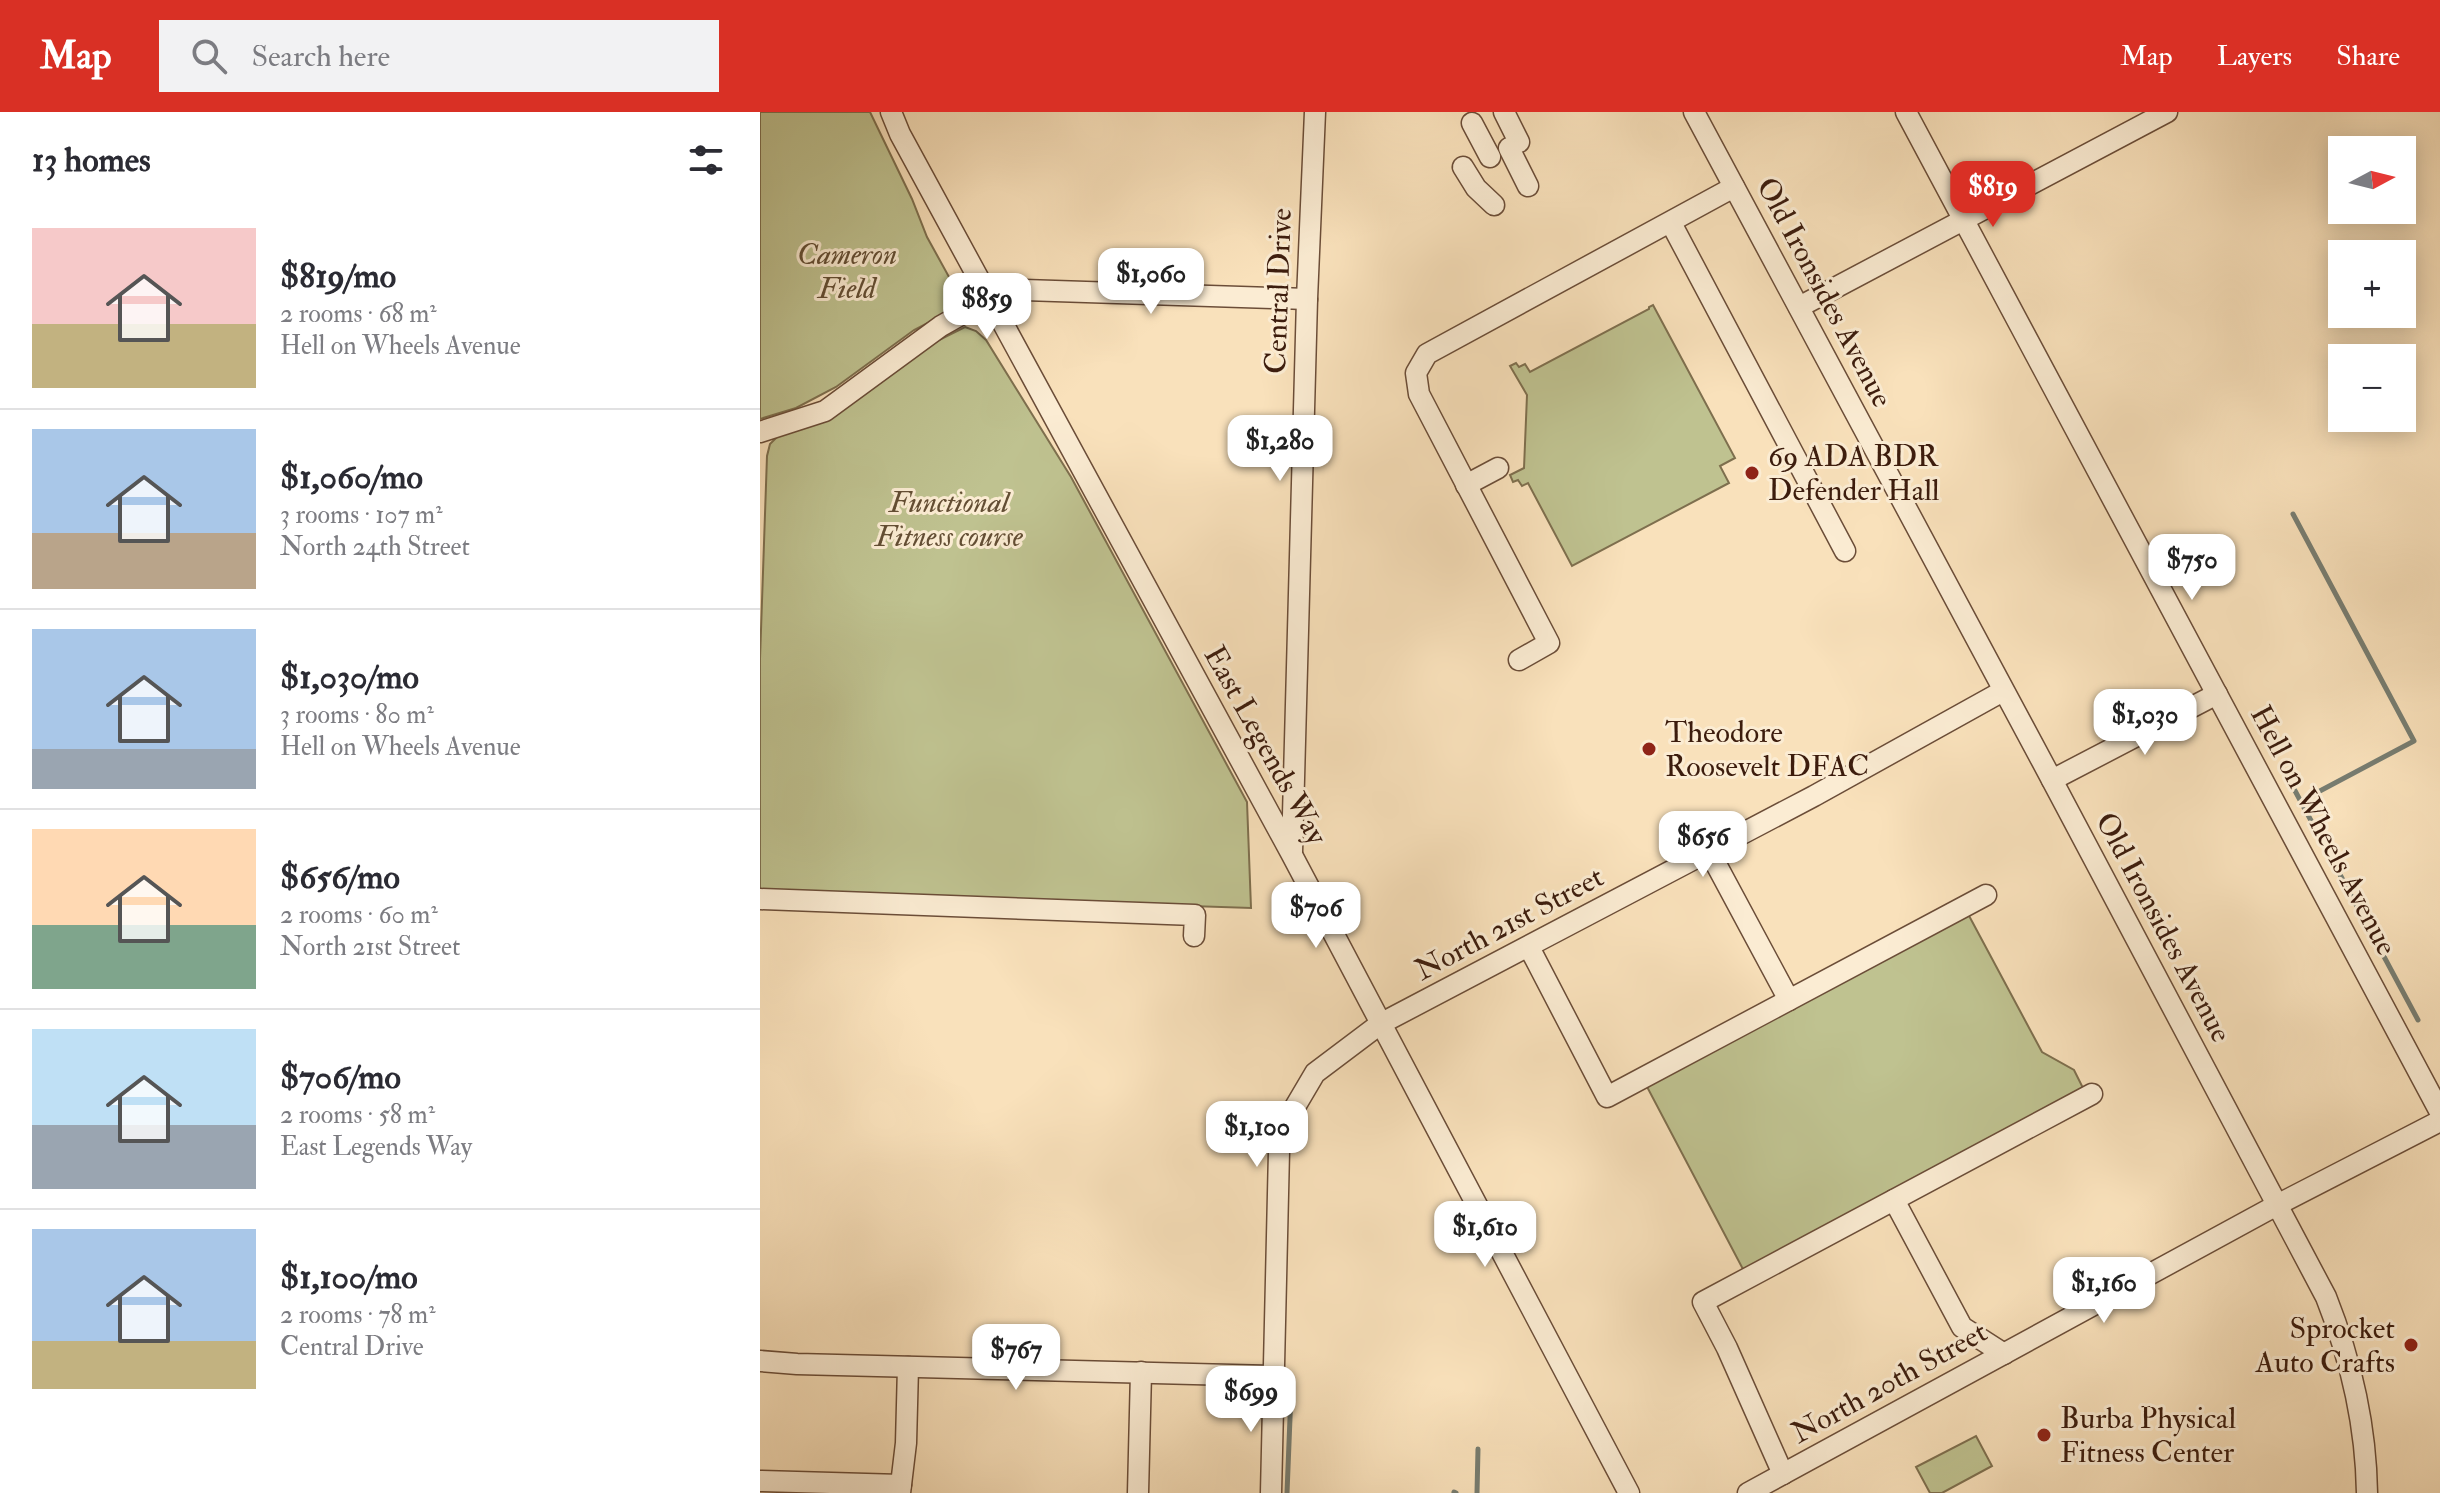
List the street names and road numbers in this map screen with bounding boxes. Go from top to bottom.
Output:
street label: Old Ironsides Avenue [1748,171,1901,413]
street label: Central Drive [1257,208,1300,374]
street label: East Legends Way [1196,639,1336,852]
street label: Hell on Wheels Avenue [2242,699,2405,961]
street label: Old Ironsides Avenue [2087,806,2240,1048]
street label: North 21st Street [1409,858,1610,989]
street label: North 20th Street [1785,1313,1994,1452]

